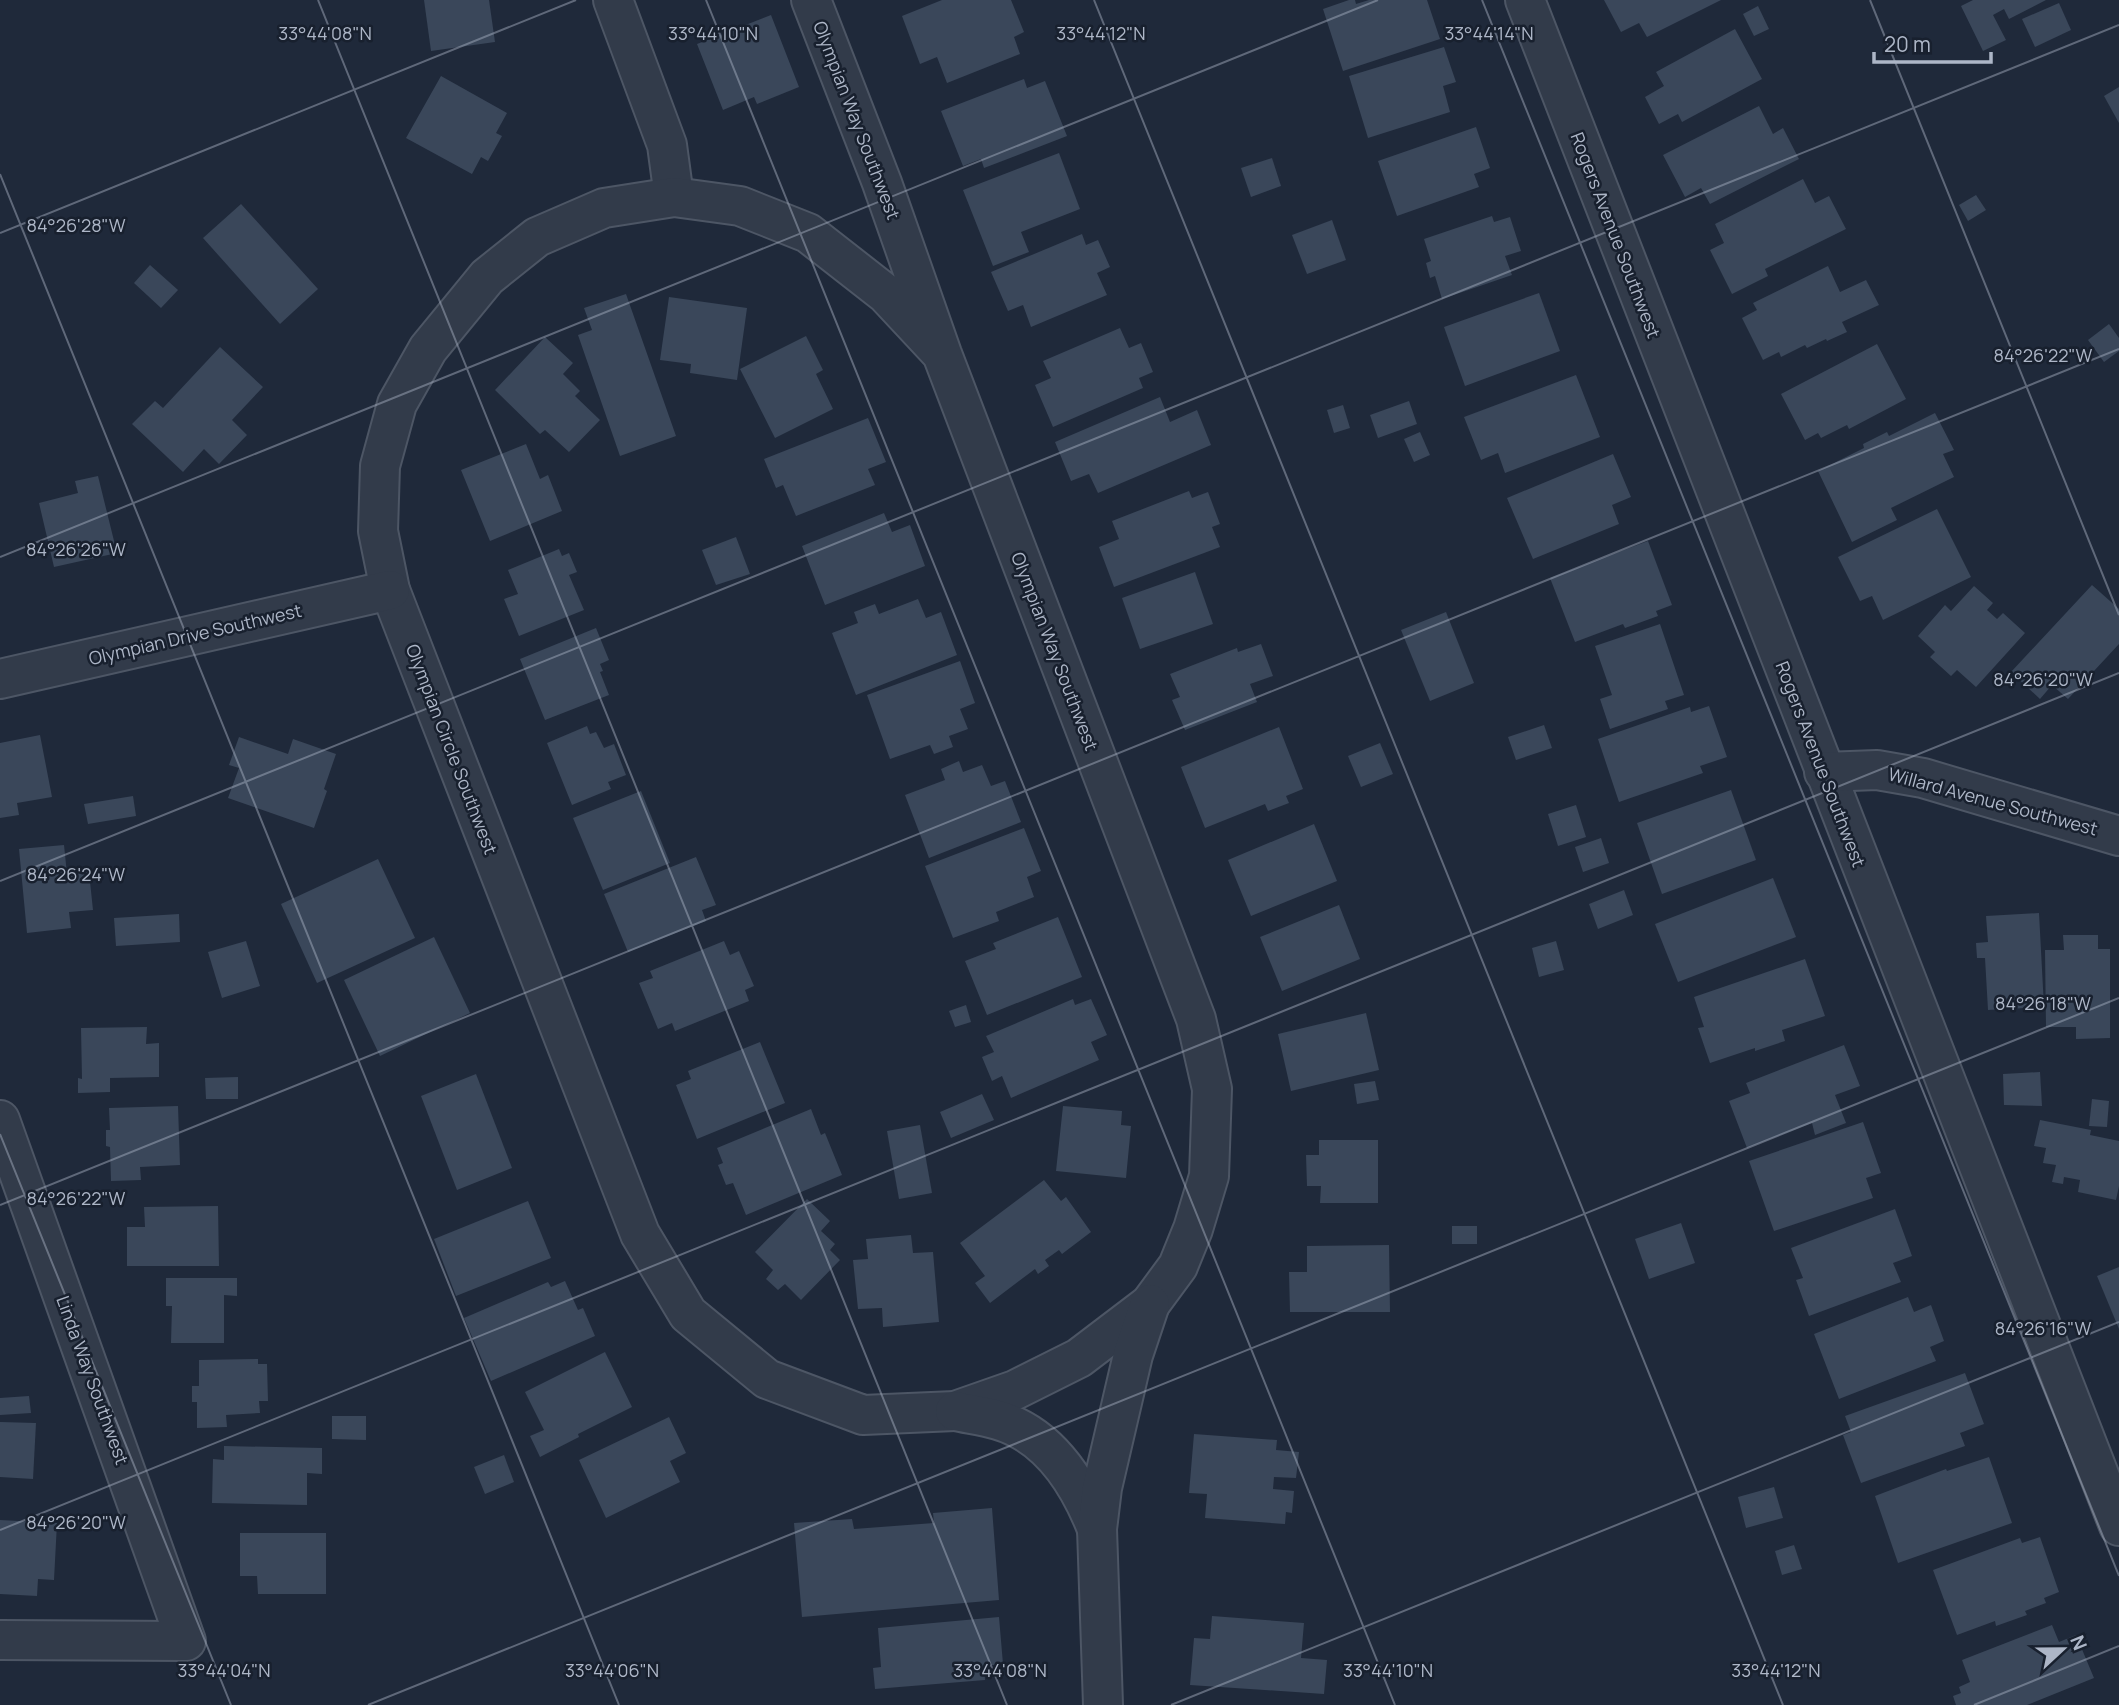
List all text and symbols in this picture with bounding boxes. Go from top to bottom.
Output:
street label: Olympian Way Southwest [808,17,906,223]
text: 33°44'08"N [278,21,372,45]
text: 33°44'10"N [668,21,758,45]
text: 33°44'12"N [1056,21,1146,45]
text: 33°44'14"N [1444,21,1534,45]
scale bar [1874,21,1991,65]
text: 20 m [1884,30,1931,58]
street label: Rogers Avenue Southwest [1566,129,1666,341]
text: 84°26'28"W [26,213,126,237]
text: 84°26'22"W [1994,343,2093,367]
text: 84°26'26"W [26,537,126,561]
street label: Olympian Way Southwest [1006,548,1104,754]
street label: Olympian Drive Southwest [86,598,304,670]
street label: Olympian Circle Southwest [401,640,503,858]
street label: Rogers Avenue Southwest [1771,658,1871,870]
text: 84°26'20"W [1993,667,2093,691]
street label: Willard Avenue Southwest [1886,761,2100,841]
text: 84°26'24"W [27,862,125,886]
text: 84°26'18"W [1995,991,2091,1015]
text: 84°26'22"W [27,1186,126,1210]
street label: Linda Way Southwest [51,1292,135,1468]
text: 84°26'16"W [1995,1316,2091,1340]
text: 84°26'20"W [26,1510,126,1534]
north arrow [2028,1614,2098,1684]
text: N [2064,1631,2093,1654]
text: 33°44'04"N [177,1658,271,1682]
text: 33°44'06"N [565,1658,659,1682]
text: 33°44'08"N [953,1658,1047,1682]
text: 33°44'10"N [1343,1658,1433,1682]
text: 33°44'12"N [1731,1658,1821,1682]

